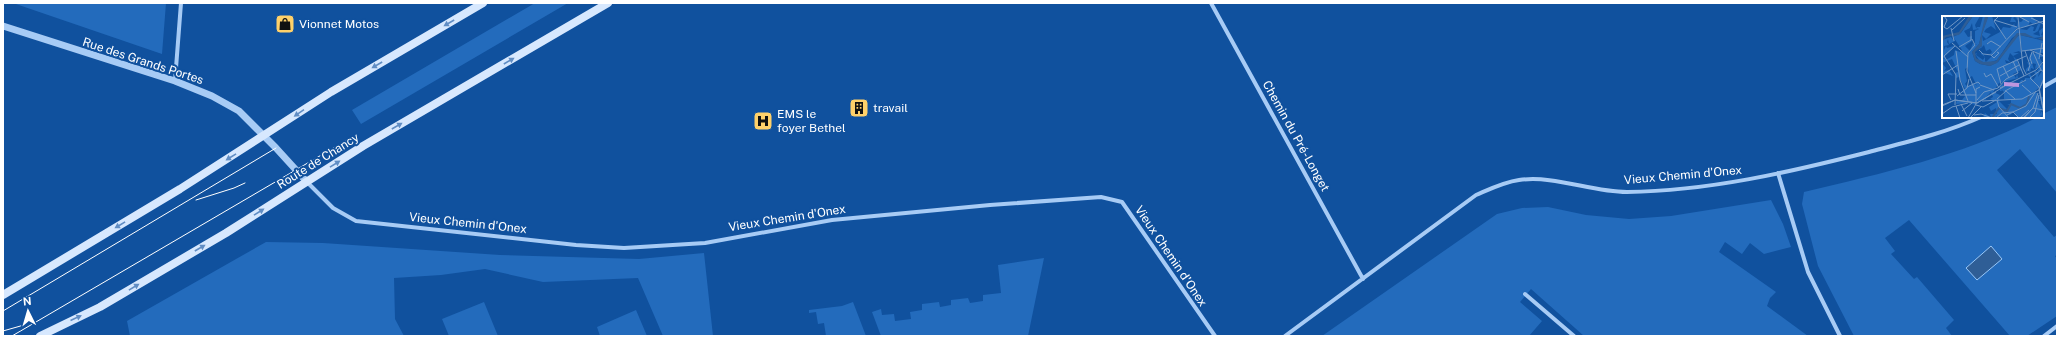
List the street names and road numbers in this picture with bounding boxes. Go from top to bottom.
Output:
street label: Rue des Grands Portes [81,35,205,87]
street label: Chemin du Pré-Longet [1260,78,1333,194]
street label: Route de Chancy [274,130,362,192]
street label: Vieux Chemin d'Onex [1623,163,1743,187]
street label: Vieux Chemin d'Onex [727,202,847,234]
street label: Vieux Chemin d'Onex [1132,203,1210,309]
street label: Vieux Chemin d'Onex [408,210,528,236]

